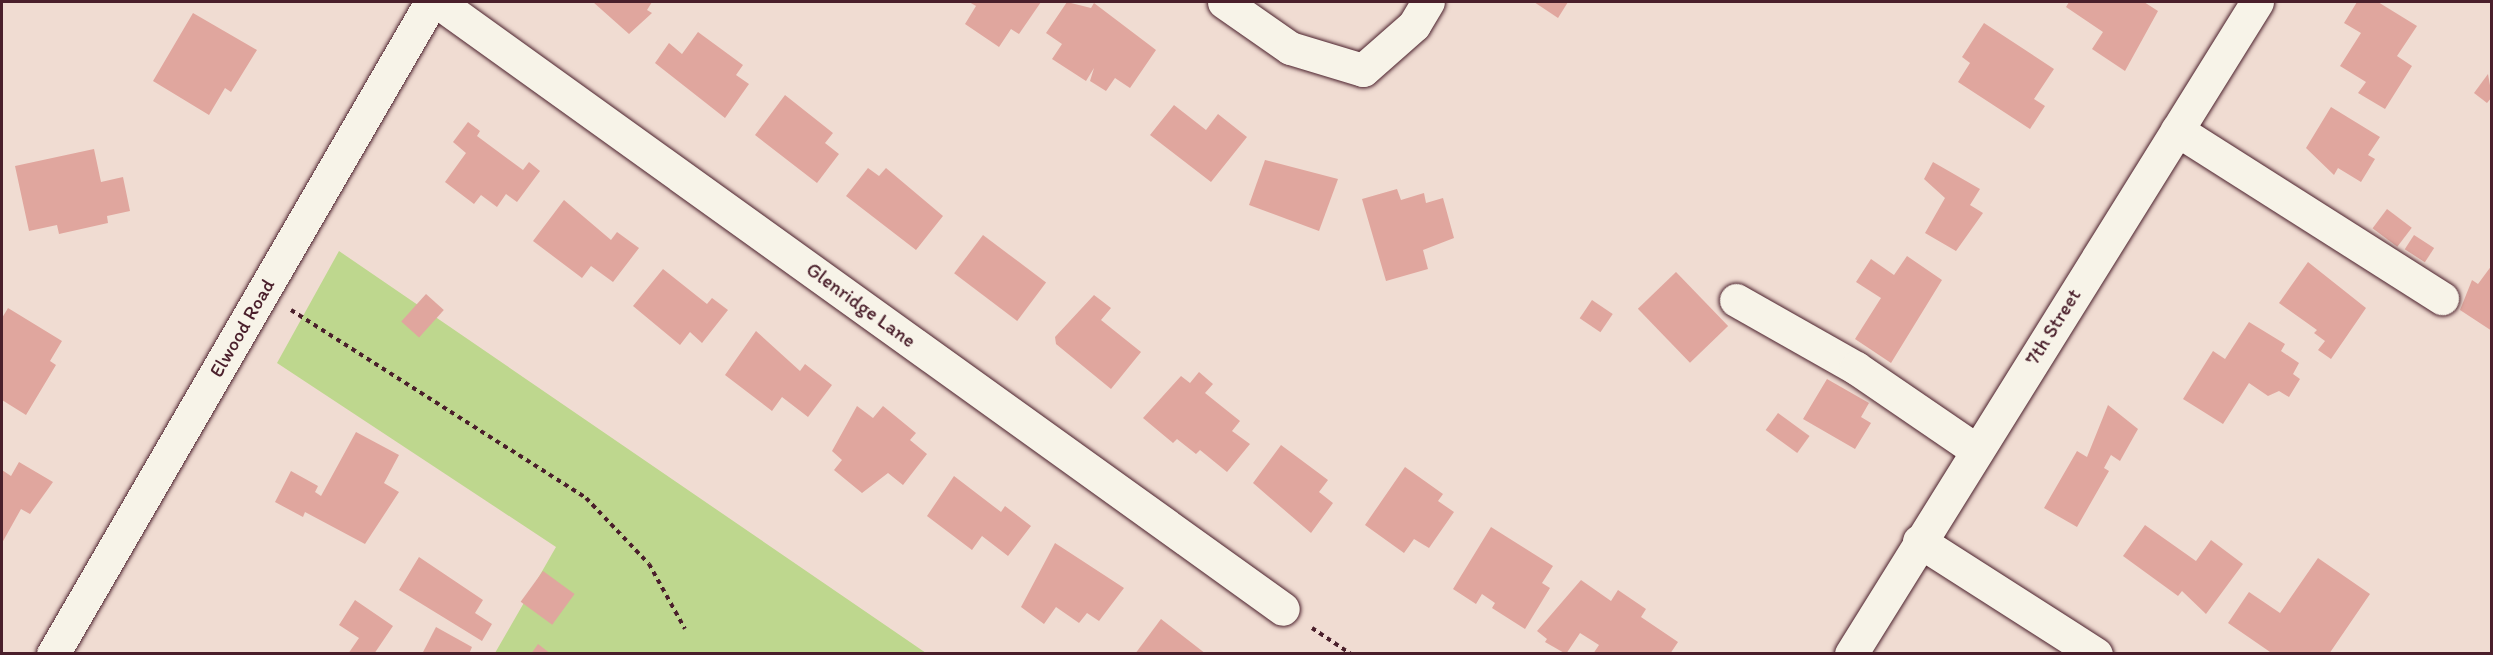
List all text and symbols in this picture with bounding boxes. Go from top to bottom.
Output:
street label: Glenridge Lane [802,257,920,353]
street label: Elwood Road [204,275,280,381]
street label: 7th Street [2020,285,2086,369]

